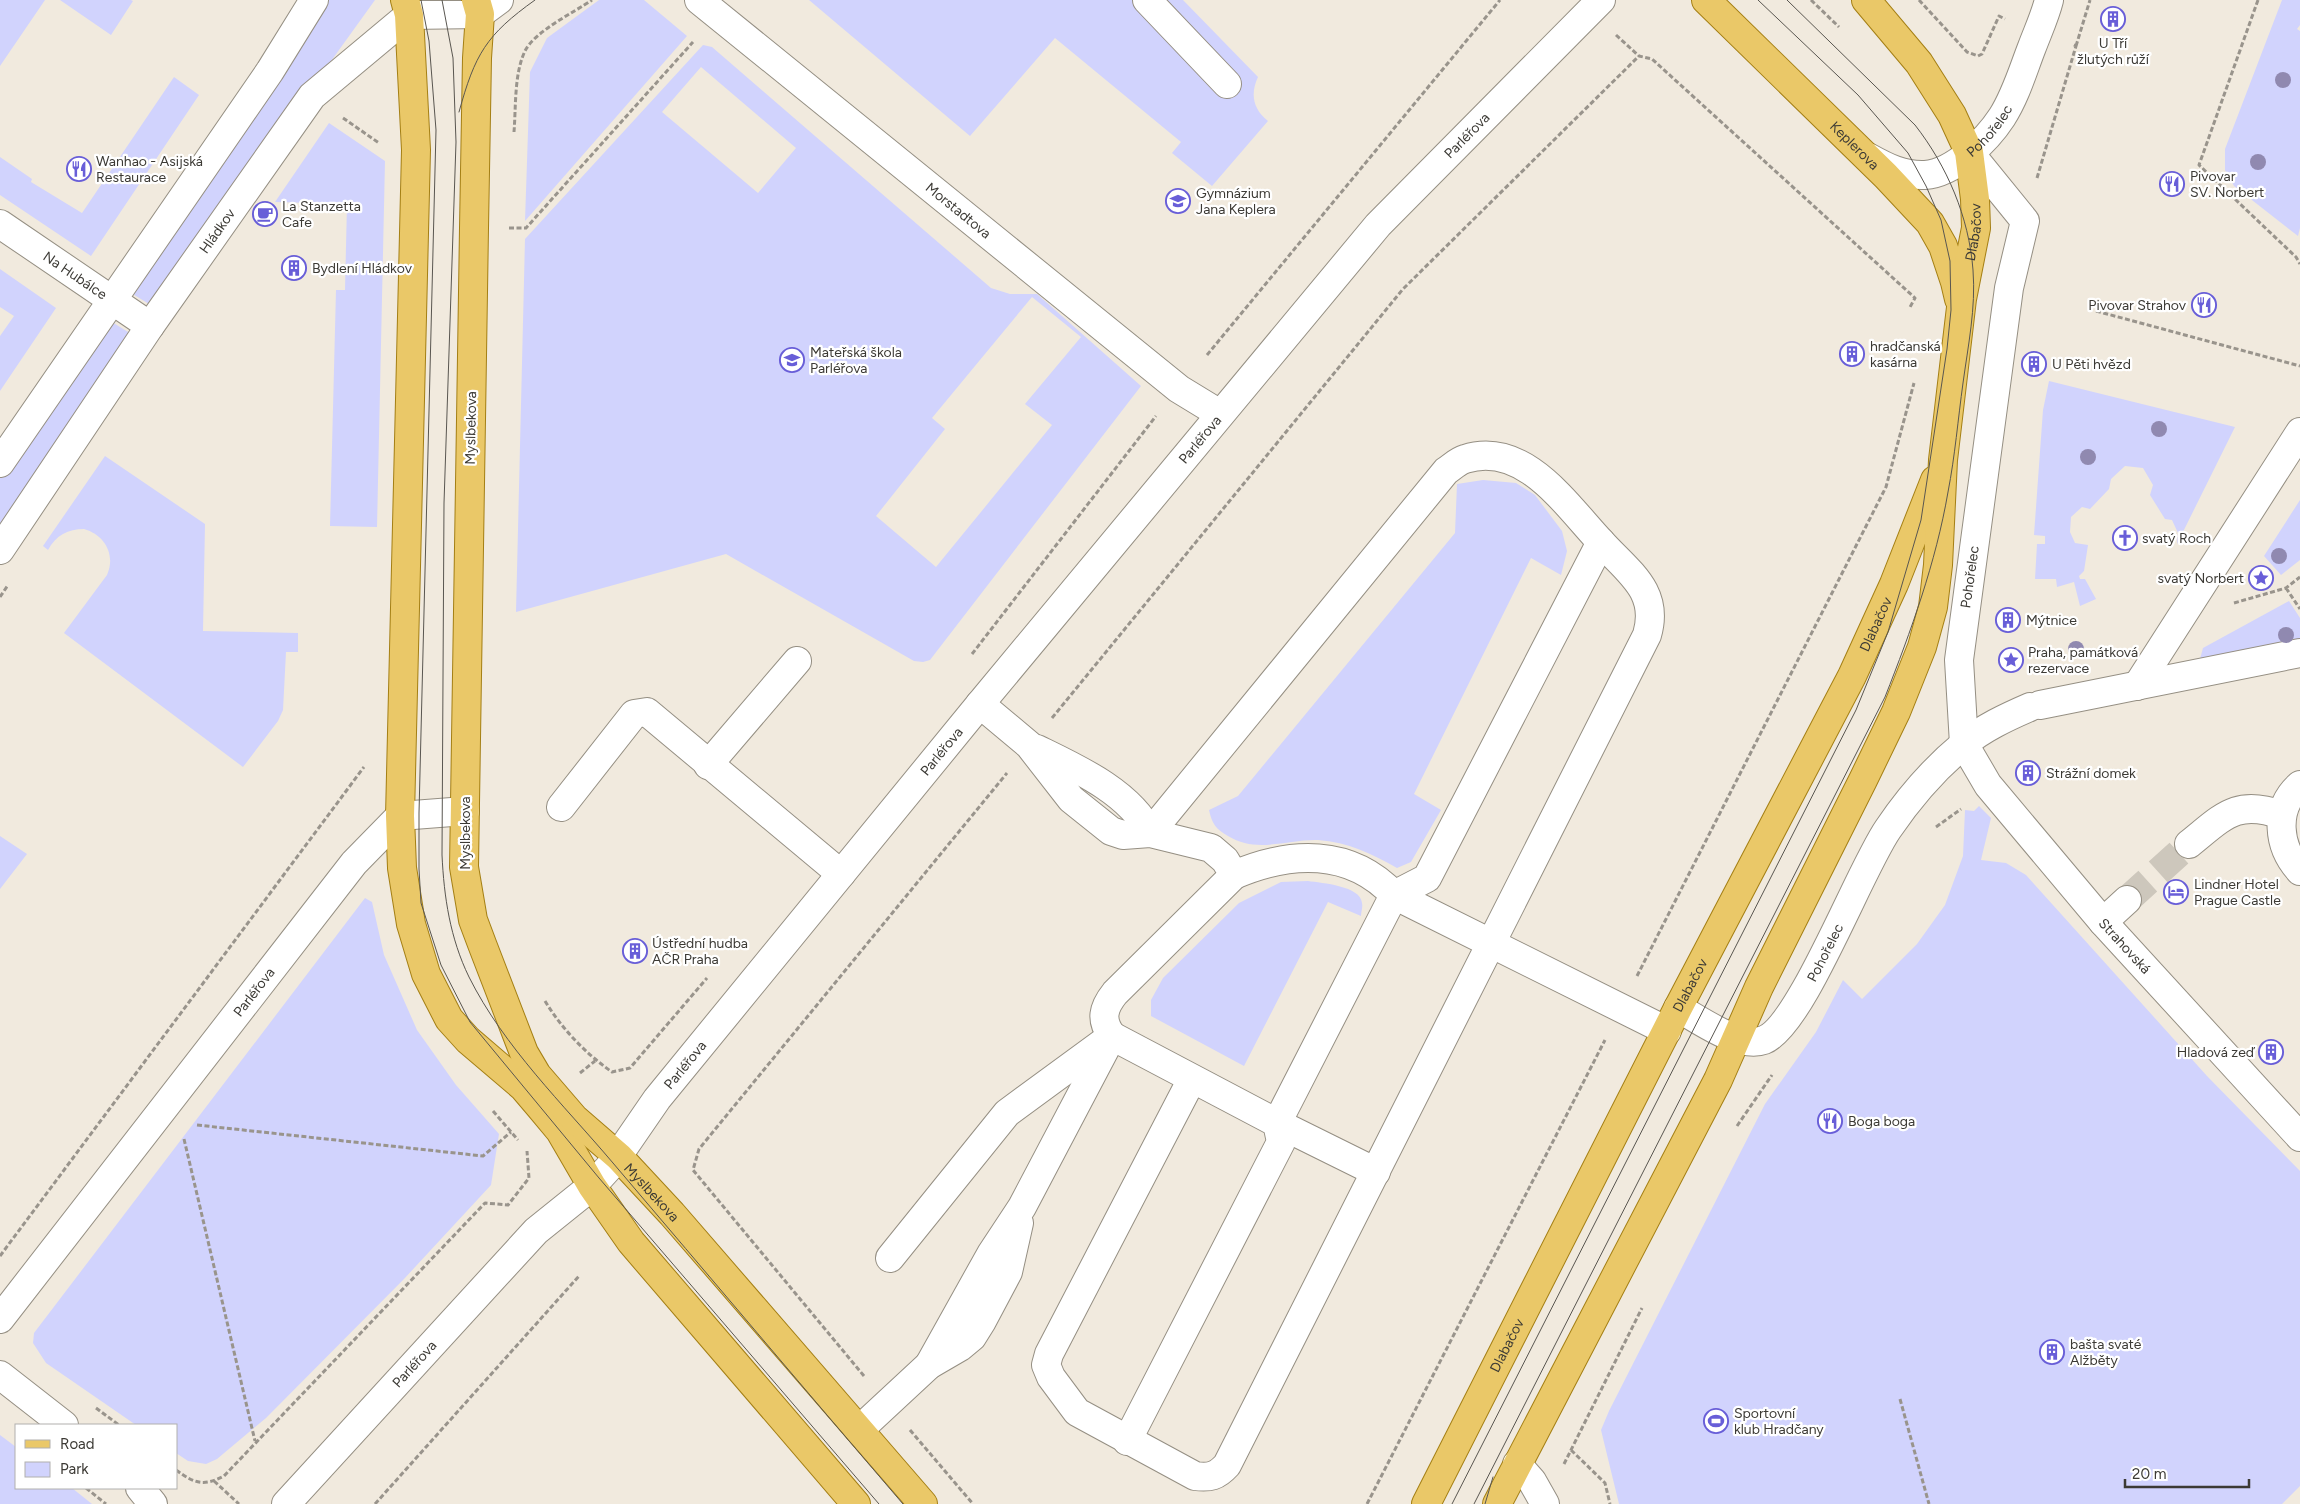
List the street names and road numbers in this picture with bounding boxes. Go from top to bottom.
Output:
street label: Pohořelec [1963,102,2016,160]
street label: Parléřova [1441,109,1493,162]
street label: Keplerova [1827,118,1883,173]
street label: Morstadtova [922,179,995,242]
street label: Dlabačov [1961,202,1985,262]
street label: Hládkov [195,205,239,256]
street label: Na Hubálce [40,247,111,303]
street label: Myslbekova [462,391,480,465]
street label: Parléřova [1175,412,1225,467]
street label: Pohořelec [1957,544,1983,609]
street label: Dlabačov [1856,594,1896,654]
street label: Parléřova [917,724,966,779]
street label: Myslbekova [457,796,474,870]
street label: Strahovská [2095,915,2154,977]
street label: Pohořelec [1803,921,1847,985]
street label: Dlabačov [1669,955,1711,1015]
street label: Parléřova [230,964,278,1020]
street label: Parléřova [660,1037,710,1092]
street label: Myslbekova [621,1160,683,1225]
street label: Dlabačov [1486,1315,1528,1375]
street label: Parléřova [389,1337,440,1391]

